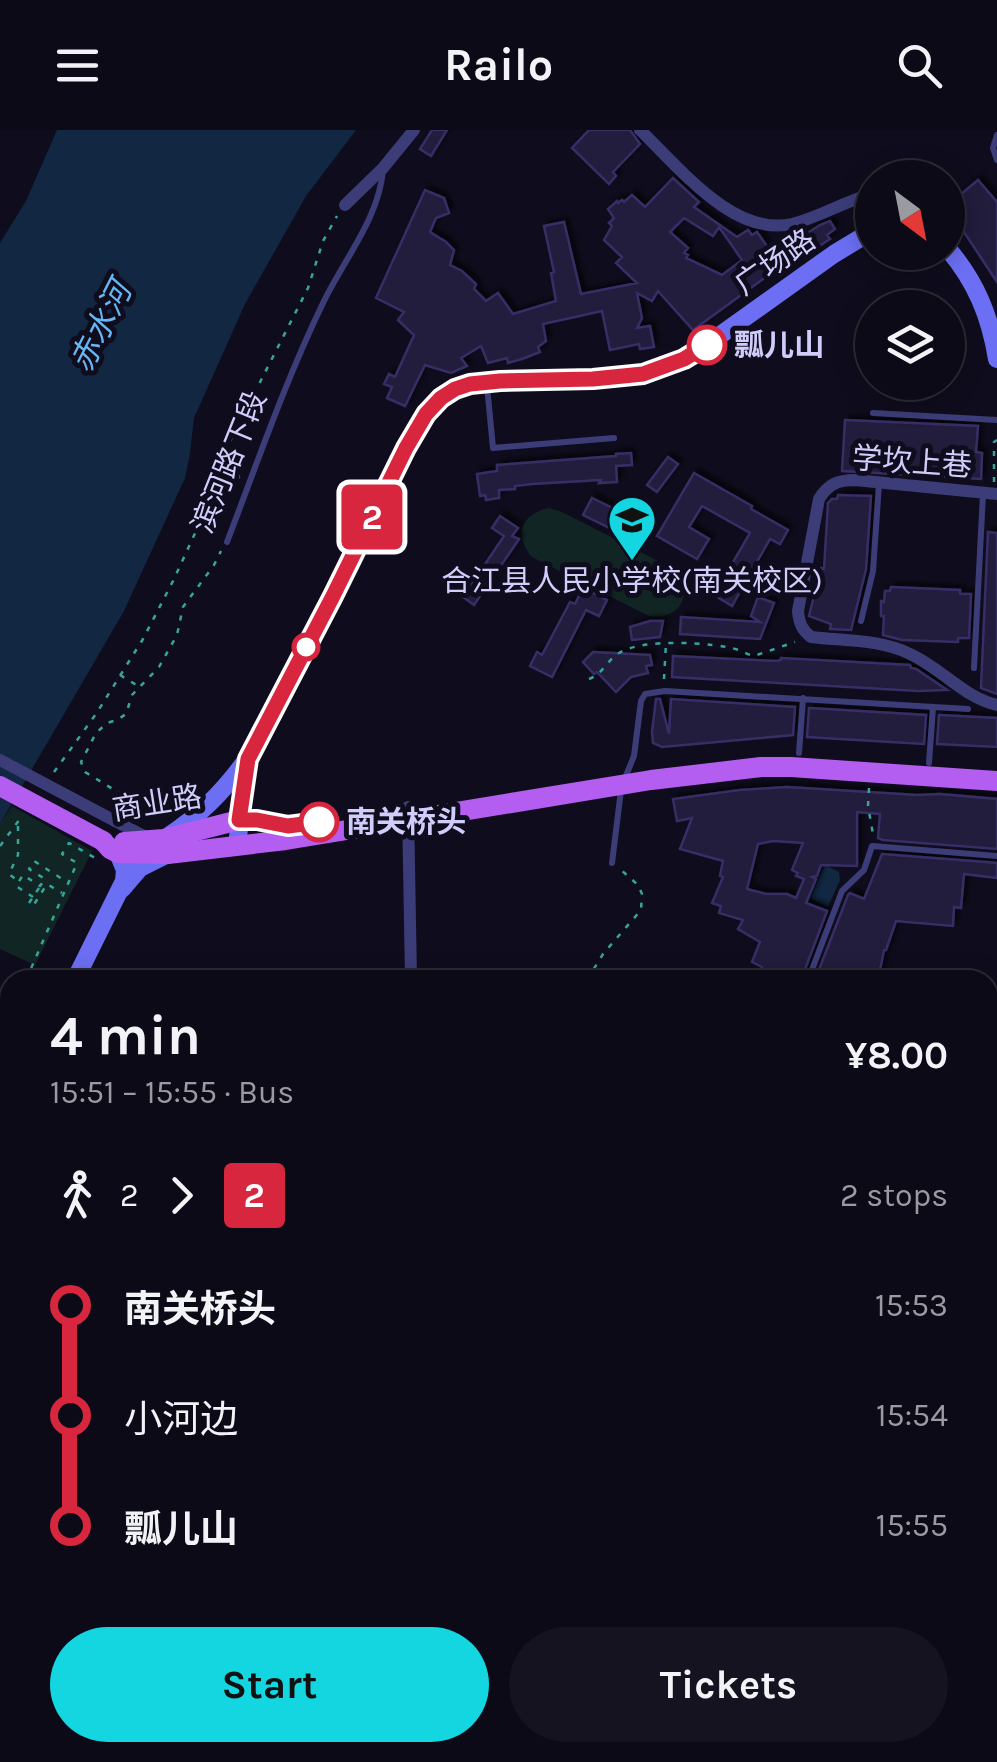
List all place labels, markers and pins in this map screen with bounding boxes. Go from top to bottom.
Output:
marker: 瓢儿山 [688,326,726,364]
place label: 瓢儿山 [734,327,824,363]
school or university icon: 合江县人民小学校(南关校区) [606,494,658,562]
place label: 合江县人民小学校(南关校区) [441,563,823,599]
unlabelled marker [293,634,319,660]
marker: 南关桥头 [300,803,338,841]
place label: 南关桥头 [346,804,466,840]

